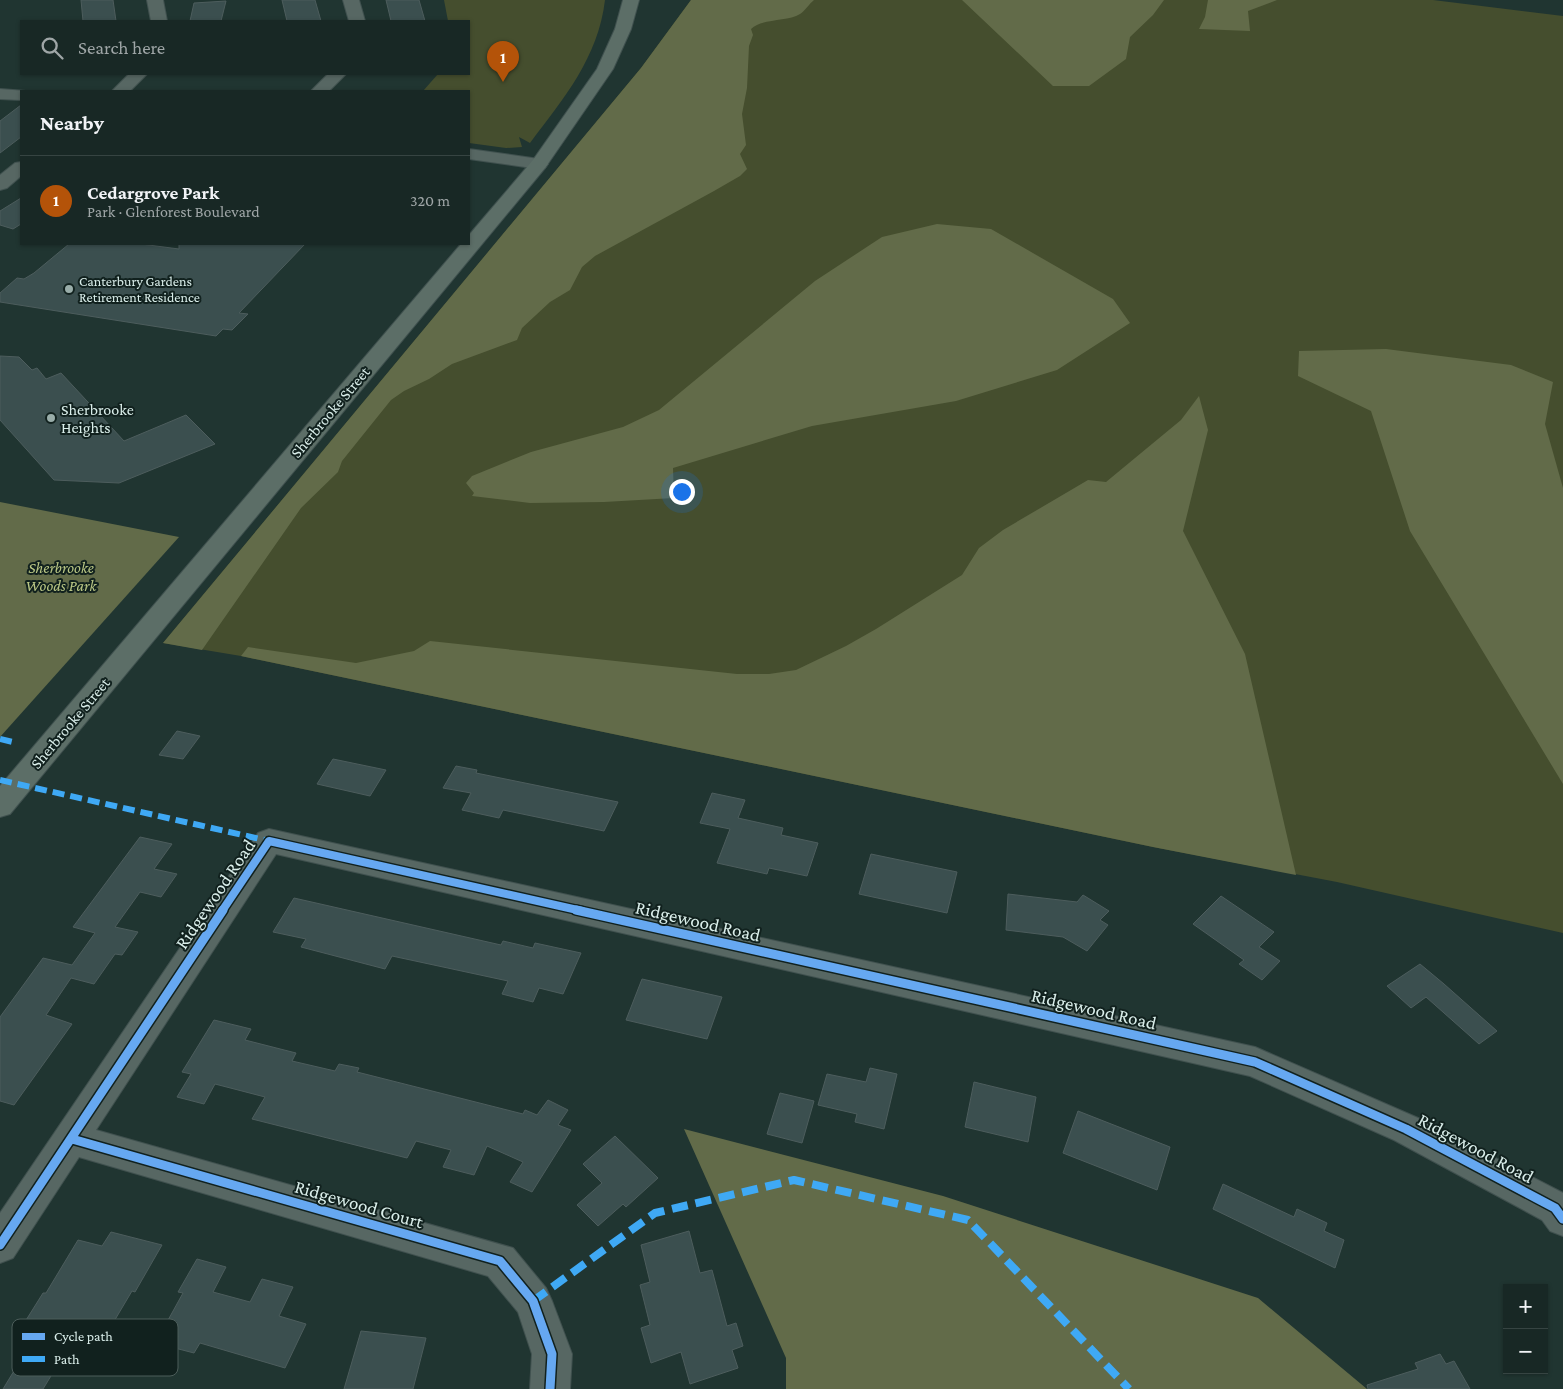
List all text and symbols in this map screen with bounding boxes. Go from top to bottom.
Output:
search box [20,20,470,75]
icon: search [38,34,66,62]
text: Search here [78,37,165,58]
pin: 1 [487,41,519,82]
text: Nearby [40,111,104,135]
text: Cedargrove Park [87,182,219,203]
text: 1 [53,192,59,209]
text: 320 m [410,192,450,209]
text: Park · Glenforest Boulevard [87,203,260,220]
place label: Canterbury Gardens Retirement Residence [79,273,200,305]
marker: Canterbury Gardens Retirement Residence [63,283,75,295]
street label: Sherbrooke Street [287,363,373,461]
place label: Sherbrooke Heights [61,401,134,437]
marker: Sherbrooke Heights [45,412,57,424]
your location [669,479,695,505]
park label: Sherbrooke Woods Park [26,559,97,594]
street label: Sherbrooke Street [27,674,113,772]
street label: Ridgewood Road [171,835,259,953]
street label: Ridgewood Road [633,896,763,946]
street label: Ridgewood Road [1029,984,1159,1034]
street label: Ridgewood Road [1415,1109,1537,1187]
street label: Ridgewood Court [292,1176,426,1233]
map controls [1503,1284,1548,1374]
button: + [1503,1284,1548,1329]
legend [12,1319,178,1376]
text: Cycle path [54,1328,113,1344]
button: − [1503,1329,1548,1374]
text: Path [54,1351,80,1367]

